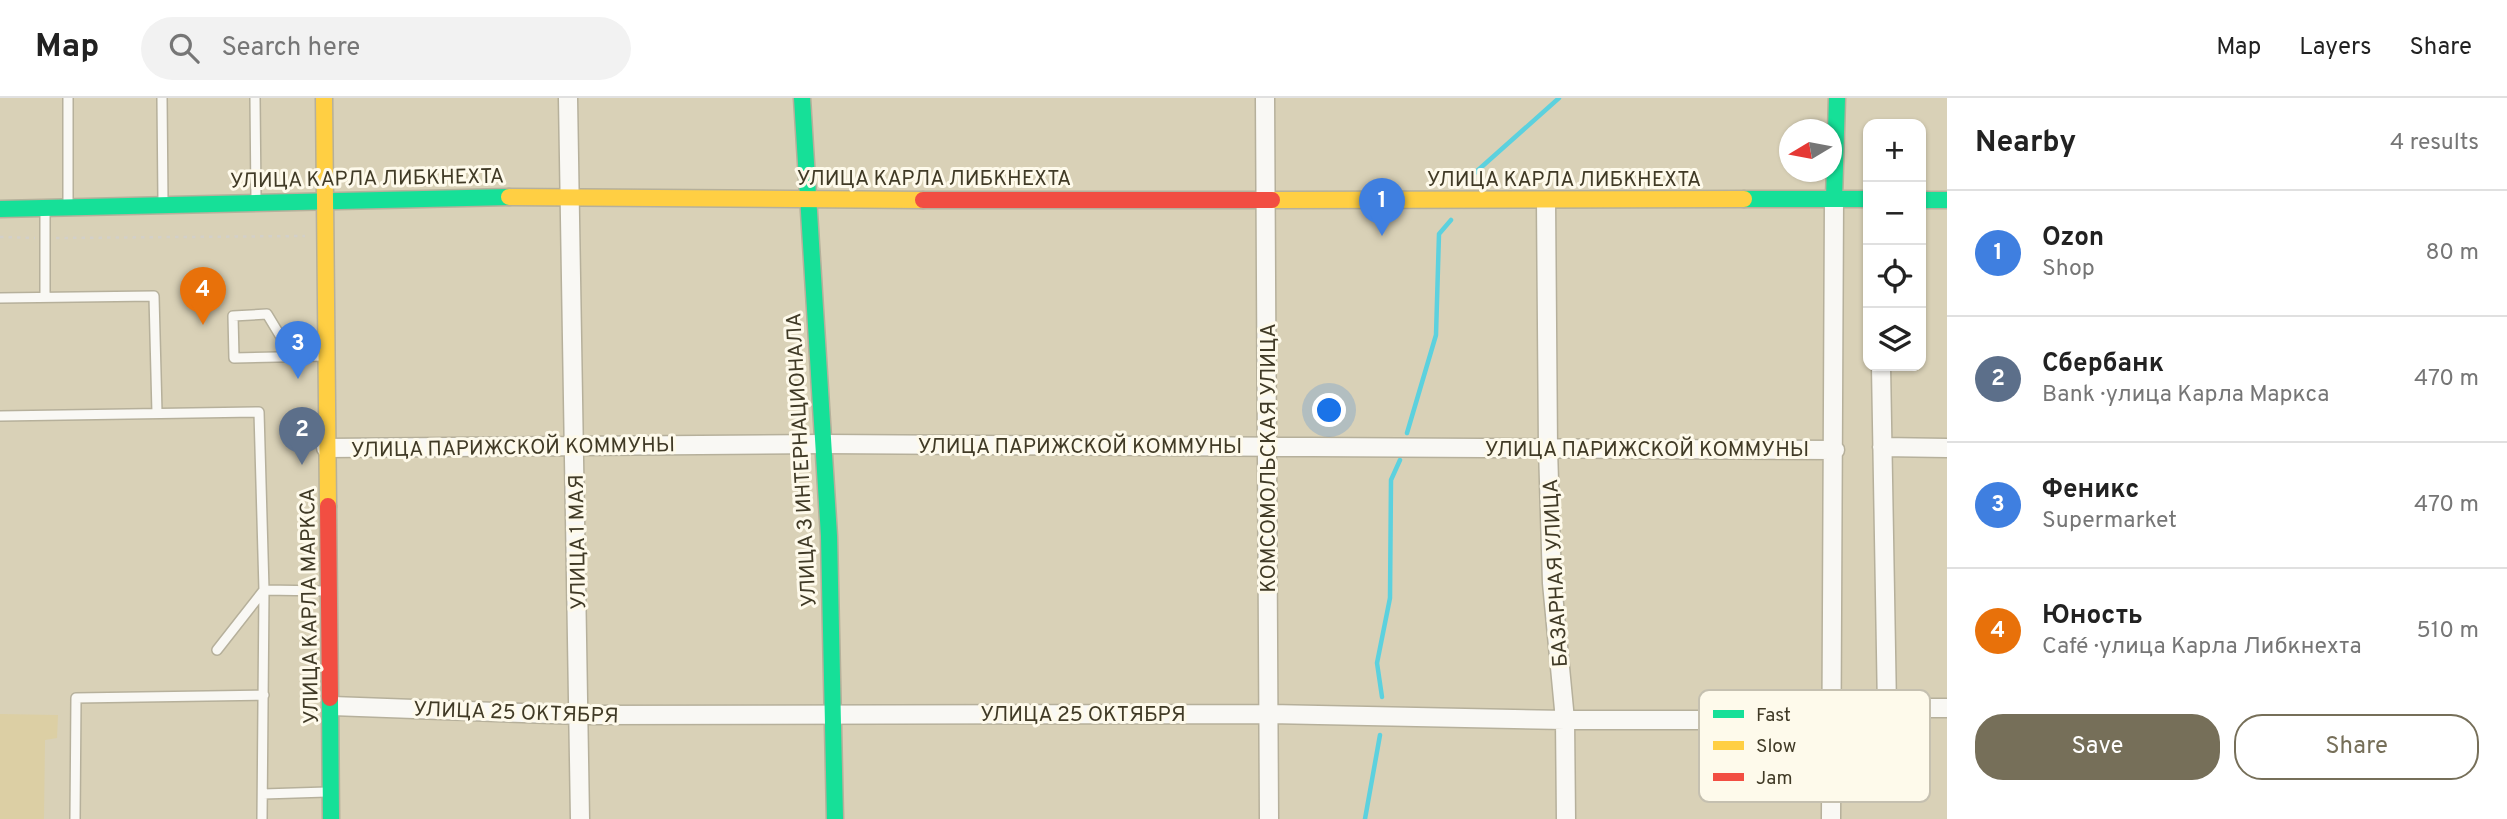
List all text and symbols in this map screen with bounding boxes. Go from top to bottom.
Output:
search box [141,17,631,80]
text: Map [35,27,99,69]
icon: search [165,29,203,67]
text: Search here [221,32,360,65]
text: Map [2216,33,2261,63]
text: Layers [2299,33,2371,63]
text: Share [2409,33,2472,63]
north arrow [1779,119,1842,182]
map controls [1863,119,1926,371]
button: + [1863,119,1926,182]
text: Nearby [1975,125,2076,162]
text: 4 results [2390,129,2479,158]
street label: УЛИЦА КАРЛА ЛИБКНЕХТА [230,164,504,195]
street label: УЛИЦА КАРЛА ЛИБКНЕХТА [797,166,1071,193]
street label: УЛИЦА КАРЛА ЛИБКНЕХТА [1427,167,1701,194]
pin: 1 [1359,178,1405,236]
button: − [1863,182,1926,245]
text: Ozon [2042,222,2104,255]
text: 1 [1993,239,2003,268]
text: 80 m [2426,239,2479,268]
button: locate [1863,245,1926,308]
text: Shop [2042,255,2095,284]
pin: 4 [180,267,226,325]
button: layers [1863,308,1926,371]
street label: УЛИЦА 3 ИНТЕРНАЦИОНАЛА [781,312,824,608]
pin: 3 [275,321,321,379]
street label: КОМСОМОЛЬСКАЯ УЛИЦА [1256,323,1283,593]
text: Сбербанк [2042,348,2164,381]
text: 2 [1991,365,2005,394]
text: 470 m [2414,365,2479,394]
text: Bank · улица Карла Маркса [2042,381,2329,410]
your location [1312,393,1346,427]
pin: 2 [279,407,325,465]
street label: УЛИЦА ПАРИЖСКОЙ КОММУНЫ [351,431,675,465]
street label: УЛИЦА ПАРИЖСКОЙ КОММУНЫ [918,433,1242,461]
street label: УЛИЦА ПАРИЖСКОЙ КОММУНЫ [1485,436,1809,464]
street label: УЛИЦА 1 МАЯ [564,474,593,610]
text: Феникс [2042,474,2139,507]
street label: БАЗАРНАЯ УЛИЦА [1538,478,1575,668]
street label: УЛИЦА КАРЛА МАРКСА [295,487,326,724]
text: 3 [1991,491,2005,520]
text: 470 m [2414,491,2479,520]
text: Supermarket [2042,507,2177,536]
text: Юность [2042,600,2143,633]
text: 4 [1991,617,2005,646]
text: 510 m [2416,617,2479,646]
text: Café · улица Карла Либкнехта [2042,633,2362,662]
legend [1699,690,1930,802]
street label: УЛИЦА 25 ОКТЯБРЯ [413,696,619,731]
street label: УЛИЦА 25 ОКТЯБРЯ [980,702,1186,729]
text: Fast [1756,704,1791,728]
button: Save [1975,714,2220,780]
button: Share [2234,714,2479,780]
text: Slow [1756,735,1796,759]
text: Jam [1756,767,1793,791]

